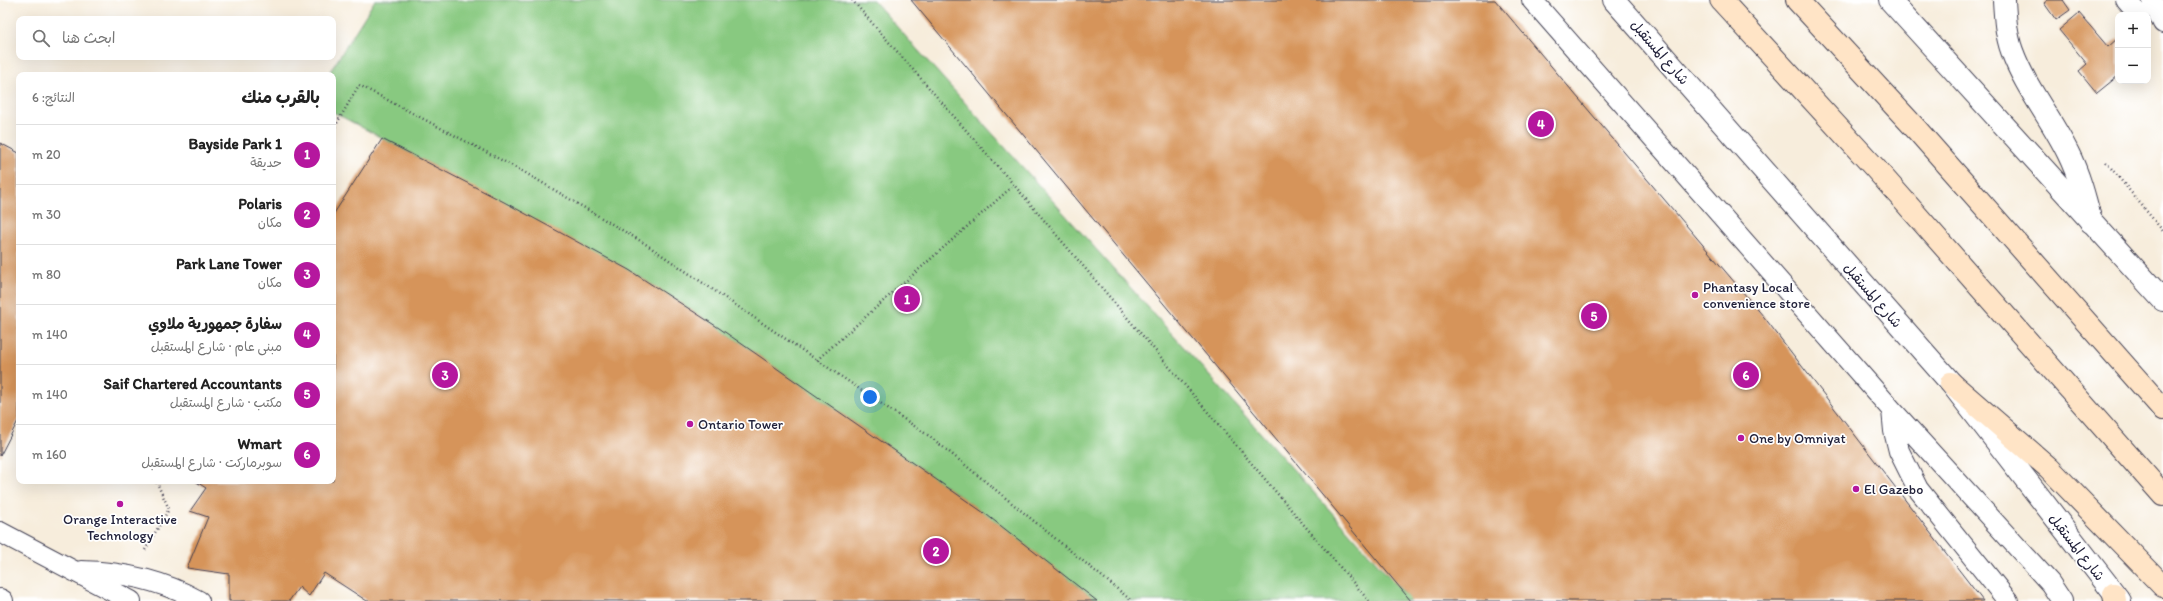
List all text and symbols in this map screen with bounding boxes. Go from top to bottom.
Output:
map controls [2115,12,2151,84]
button: + [2115,12,2151,48]
search box [16,16,336,60]
street label: شارع المستقبل [1626,16,1692,89]
icon: search [30,27,52,49]
text: ابحث هنا [62,29,116,47]
button: − [2115,48,2151,84]
text: بالقرب منك [242,87,320,107]
text: النتائج: 6 [32,90,75,105]
pin: 4 [1528,109,1554,139]
text: Bayside Park 1 [188,135,282,153]
text: 20 m [32,147,61,162]
text: 1 [304,147,310,162]
text: حديقة [250,155,282,170]
text: Polaris [238,195,282,213]
text: 30 m [32,207,61,222]
text: 2 [304,207,310,222]
text: مكان [258,215,282,230]
text: Park Lane Tower [176,255,282,273]
street label: شارع المستقبل [1839,259,1905,332]
text: 80 m [32,267,61,282]
text: 3 [303,267,311,282]
text: مكان [258,275,282,290]
place label: Phantasy Local convenience store [1703,279,1810,312]
pin: 1 [894,284,920,314]
marker: Phantasy Local convenience store [1690,290,1700,300]
pin: 5 [1581,301,1607,331]
text: سفارة جمهورية ملاوي [148,315,282,333]
text: 140 m [32,327,68,342]
text: 4 [303,327,311,342]
text: مبنى عام · شارع المستقبل [151,339,282,354]
pin: 3 [432,360,458,390]
pin: 6 [1733,360,1759,390]
text: Saif Chartered Accountants [103,375,282,393]
text: 140 m [32,387,68,402]
text: 5 [304,387,310,402]
your location [860,387,880,407]
text: مكتب · شارع المستقبل [170,395,282,410]
place label: Ontario Tower [698,416,784,433]
marker: Ontario Tower [685,419,695,429]
place label: One by Omniyat [1749,430,1846,447]
marker: One by Omniyat [1736,433,1746,443]
text: Wmart [237,435,282,453]
text: 160 m [32,447,67,462]
text: 6 [304,447,310,462]
text: سوبرماركت · شارع المستقبل [141,455,282,470]
place label: El Gazebo [1864,481,1923,498]
marker: El Gazebo [1851,484,1861,494]
marker: Orange Interactive Technology [115,499,125,509]
street label: شارع المستقبل [2044,510,2108,585]
place label: Orange Interactive Technology [63,511,177,544]
pin: 2 [923,536,949,566]

